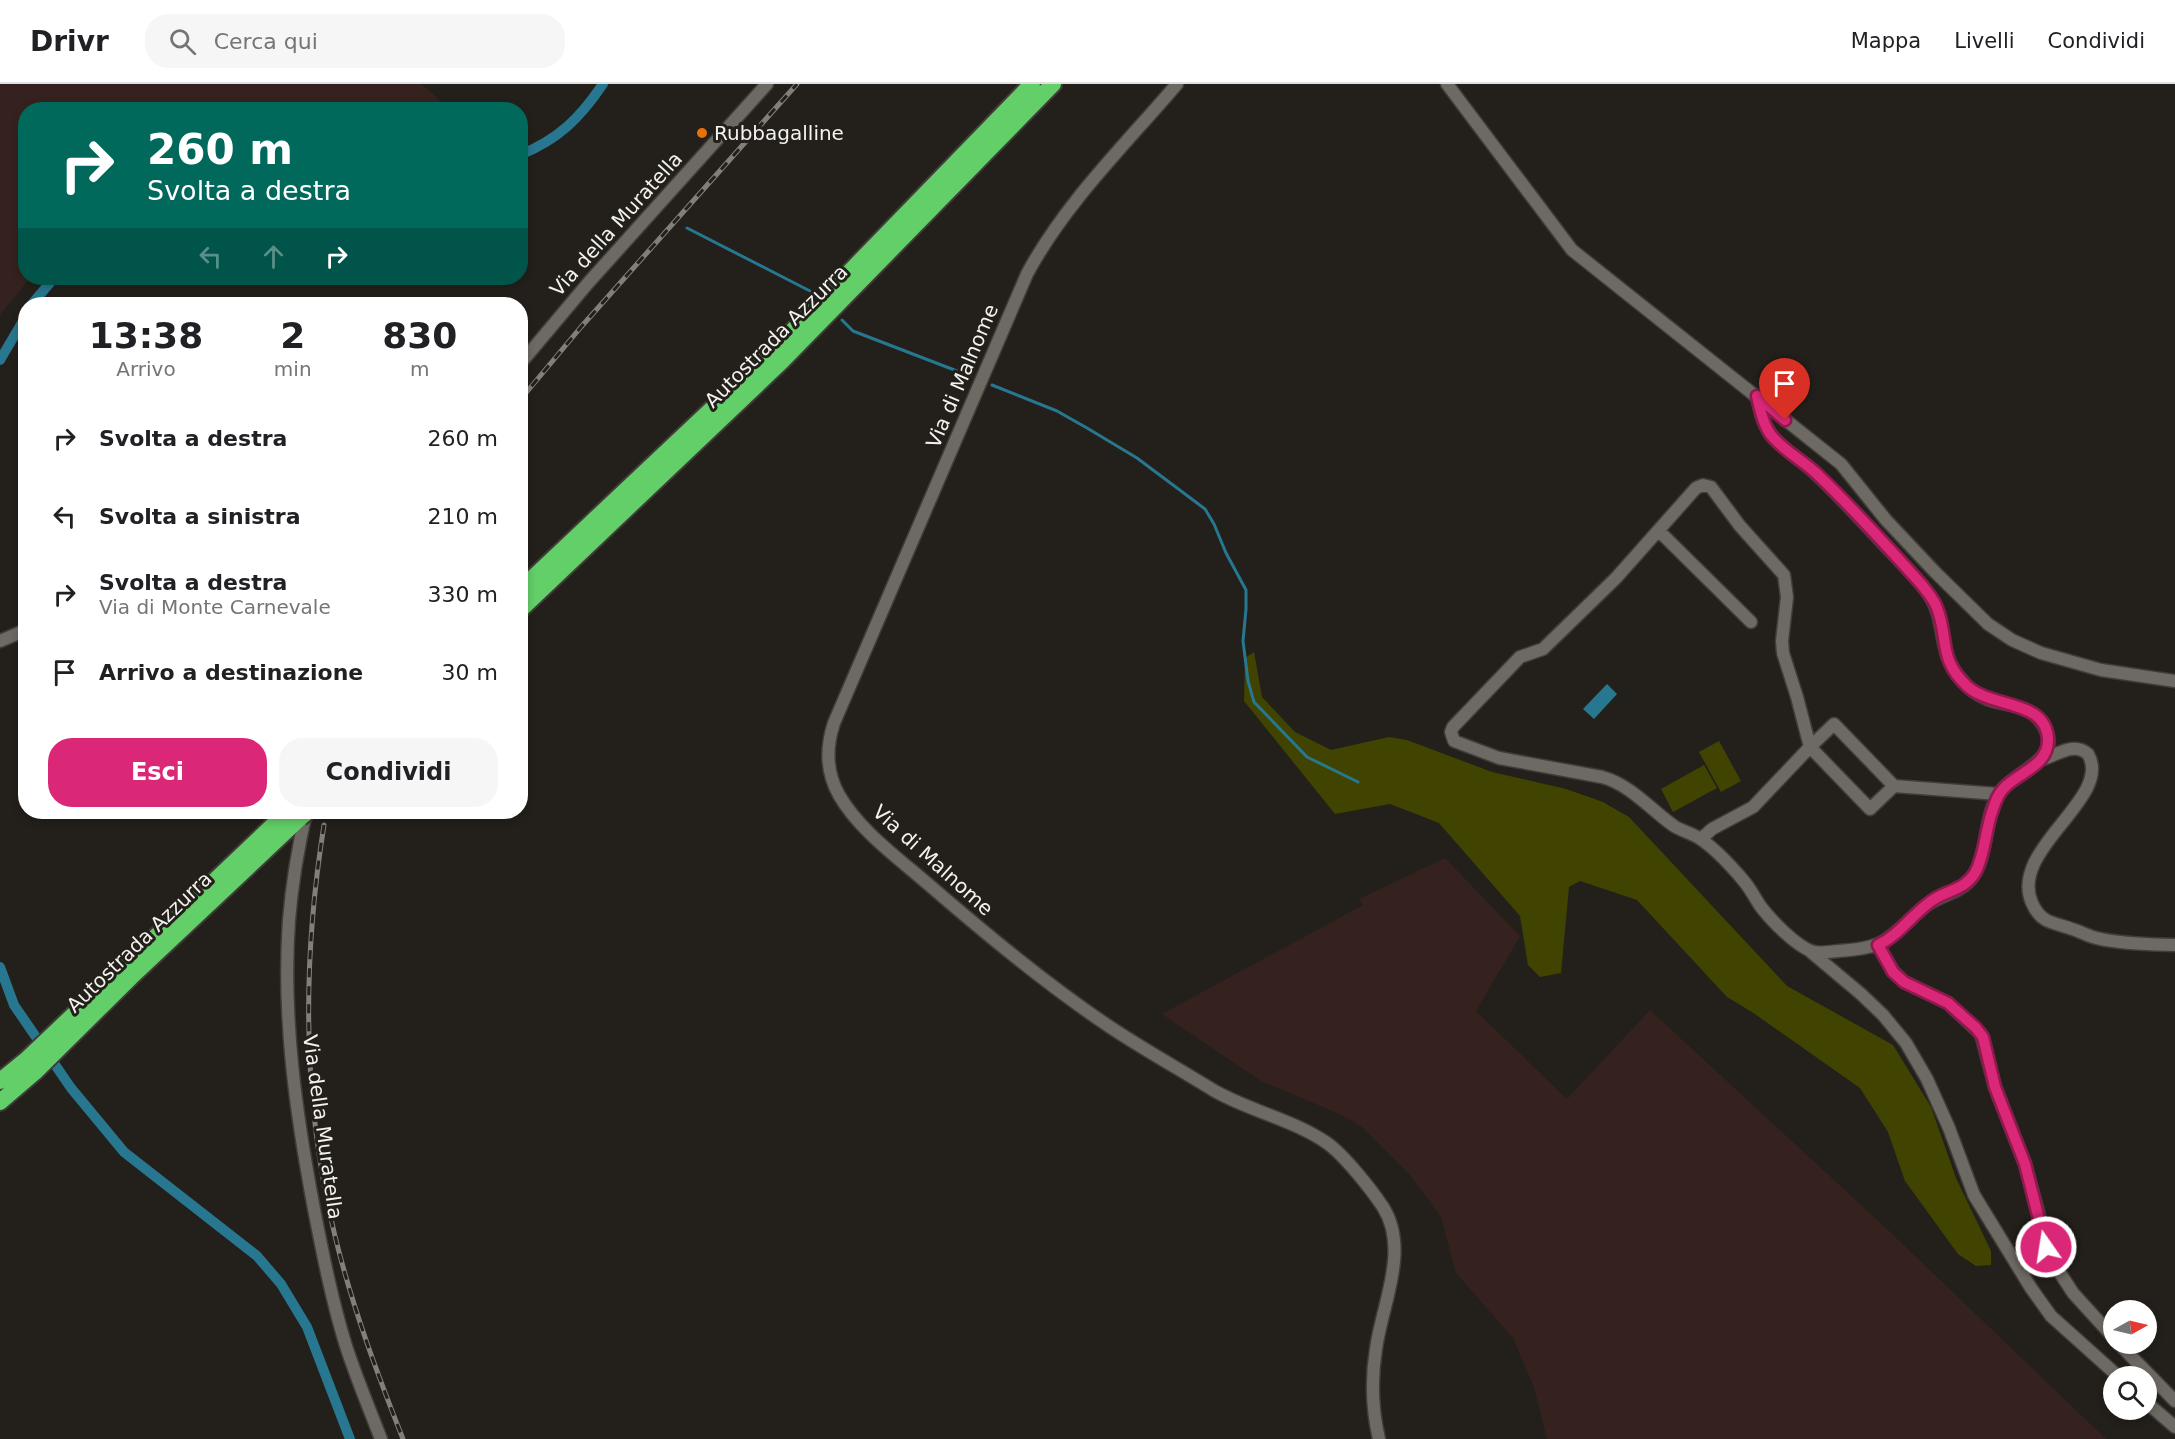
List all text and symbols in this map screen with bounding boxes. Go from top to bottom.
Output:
search box [145,14,565,68]
text: Drivr [30,25,109,58]
icon: search [166,25,199,58]
text: Cerca qui [214,29,318,54]
text: Mappa [1851,29,1921,53]
text: Livelli [1954,29,2015,53]
text: Condividi [2048,29,2145,53]
place label: Rubbagalline [714,121,844,145]
text: 260 m [147,125,293,174]
icon: right [48,126,126,204]
marker: Rubbagalline [695,126,709,140]
street label: Via della Muratella [545,147,687,301]
text: Svolta a destra [147,175,351,206]
icon: left [194,240,227,273]
icon: ahead [257,240,290,273]
icon: right [320,240,353,273]
street label: Autostrada Azzurra [700,260,852,412]
street label: Via di Malnome [921,301,1003,451]
text: 13:38 [89,315,203,356]
text: 2 [280,315,305,356]
text: 830 [382,315,457,356]
text: Arrivo [116,357,176,381]
text: min [274,357,312,381]
text: m [410,357,430,381]
pin [1759,358,1810,420]
icon: arrive [1768,367,1801,400]
icon: right [48,422,81,455]
text: Svolta a destra [99,426,287,451]
text: 260 m [428,426,498,451]
icon: left [48,500,81,533]
text: Svolta a sinistra [99,504,301,529]
text: 210 m [428,504,498,529]
text: Svolta a destra [99,570,287,595]
icon: right [48,578,81,611]
text: 330 m [428,582,498,607]
text: Via di Monte Carnevale [99,595,331,619]
icon: arrive [48,656,81,689]
text: Arrivo a destinazione [99,660,363,685]
text: 30 m [442,660,498,685]
button: Esci [48,738,267,807]
button: Condividi [279,738,498,807]
street label: Via di Malnome [868,800,998,920]
street label: Autostrada Azzurra [62,867,216,1017]
street label: Via della Muratella [298,1033,348,1221]
position arrow [2014,1215,2078,1279]
north arrow [2103,1300,2157,1354]
map controls [2103,1300,2157,1420]
button: search [2103,1366,2157,1420]

